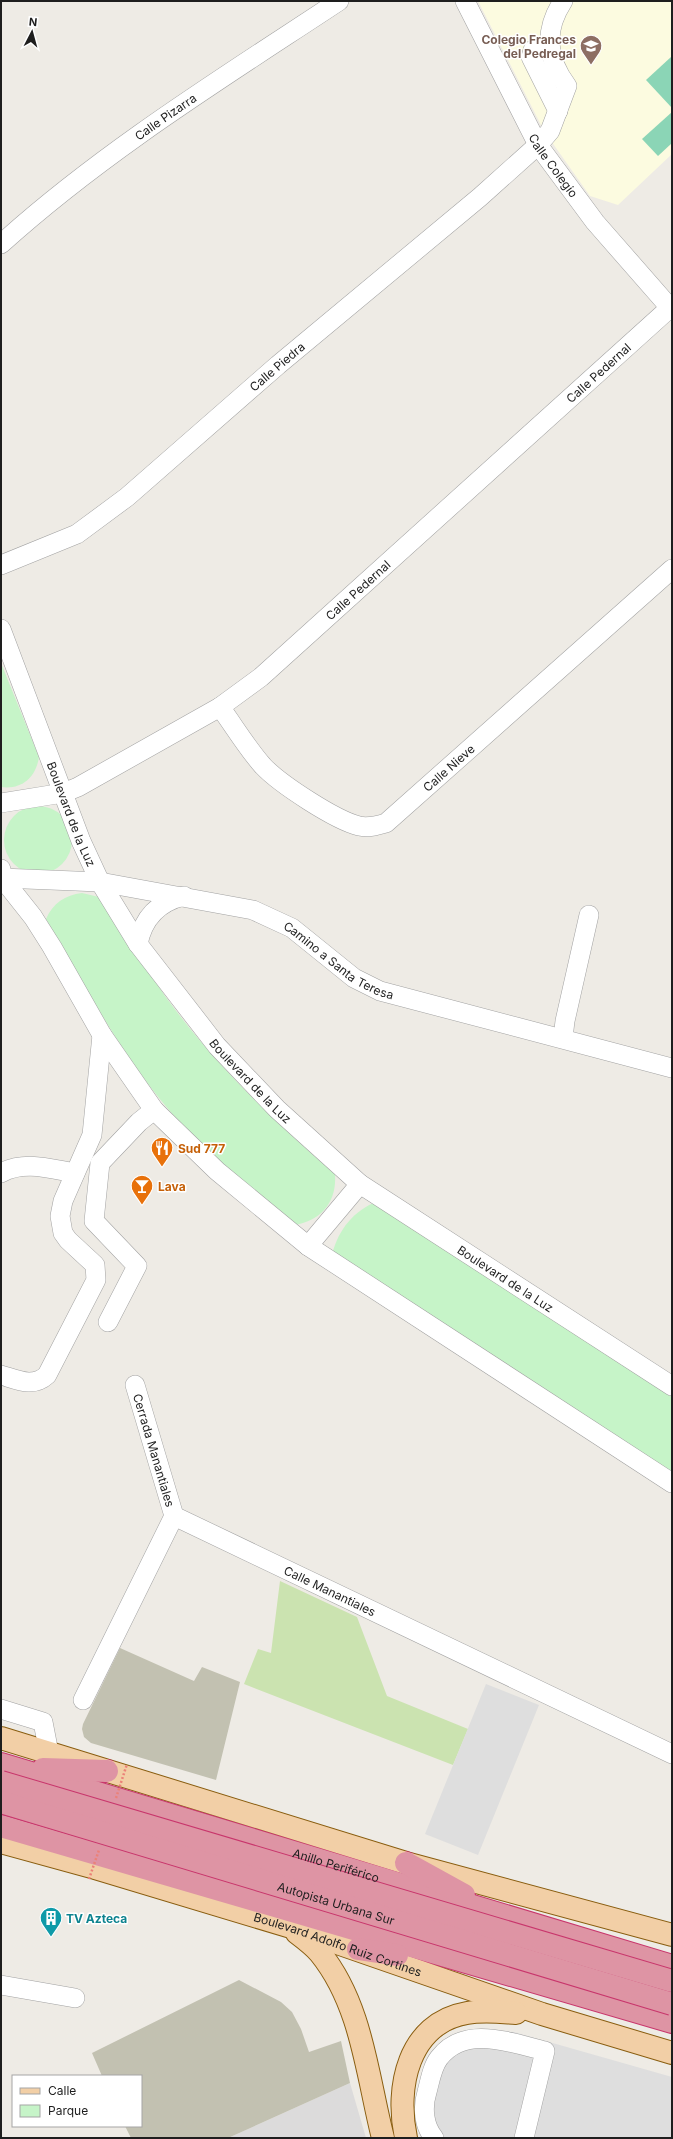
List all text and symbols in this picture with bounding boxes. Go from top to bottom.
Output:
north arrow [12,12,52,52]
text: N [28,15,38,29]
place label: Colegio Frances del Pedregal [481,32,576,61]
school or university icon: Colegio Frances del Pedregal [578,33,604,66]
street label: Calle Pizarra [131,90,199,143]
street label: Calle Colegio [526,131,582,200]
street label: Calle Piedra [246,339,307,394]
street label: Calle Pedernal [563,340,634,406]
street label: Calle Pedernal [322,557,393,623]
street label: Calle Nieve [420,741,477,794]
street label: Boulevard de la Luz [44,759,99,869]
street label: Camino a Santa Teresa [282,918,395,1002]
street label: Boulevard de la Luz [207,1036,295,1126]
restaurant icon: Sud 777 [149,1135,175,1168]
place label: Sud 777 [178,1141,225,1156]
bar icon: Lava [129,1173,155,1206]
place label: Lava [158,1179,186,1194]
street label: Boulevard de la Luz [455,1242,557,1315]
street label: Cerrada Manantiales [130,1392,178,1509]
street label: Calle Manantiales [282,1562,378,1619]
street label: Anillo Periférico [291,1845,381,1885]
street label: Autopista Urbana Sur [276,1878,397,1928]
building icon: TV Azteca [38,1905,64,1938]
street label: Boulevard Adolfo Ruiz Cortines [252,1909,424,1979]
place label: TV Azteca [66,1911,127,1926]
legend [12,2075,142,2127]
text: Calle [48,2083,76,2098]
text: Parque [48,2103,88,2118]

